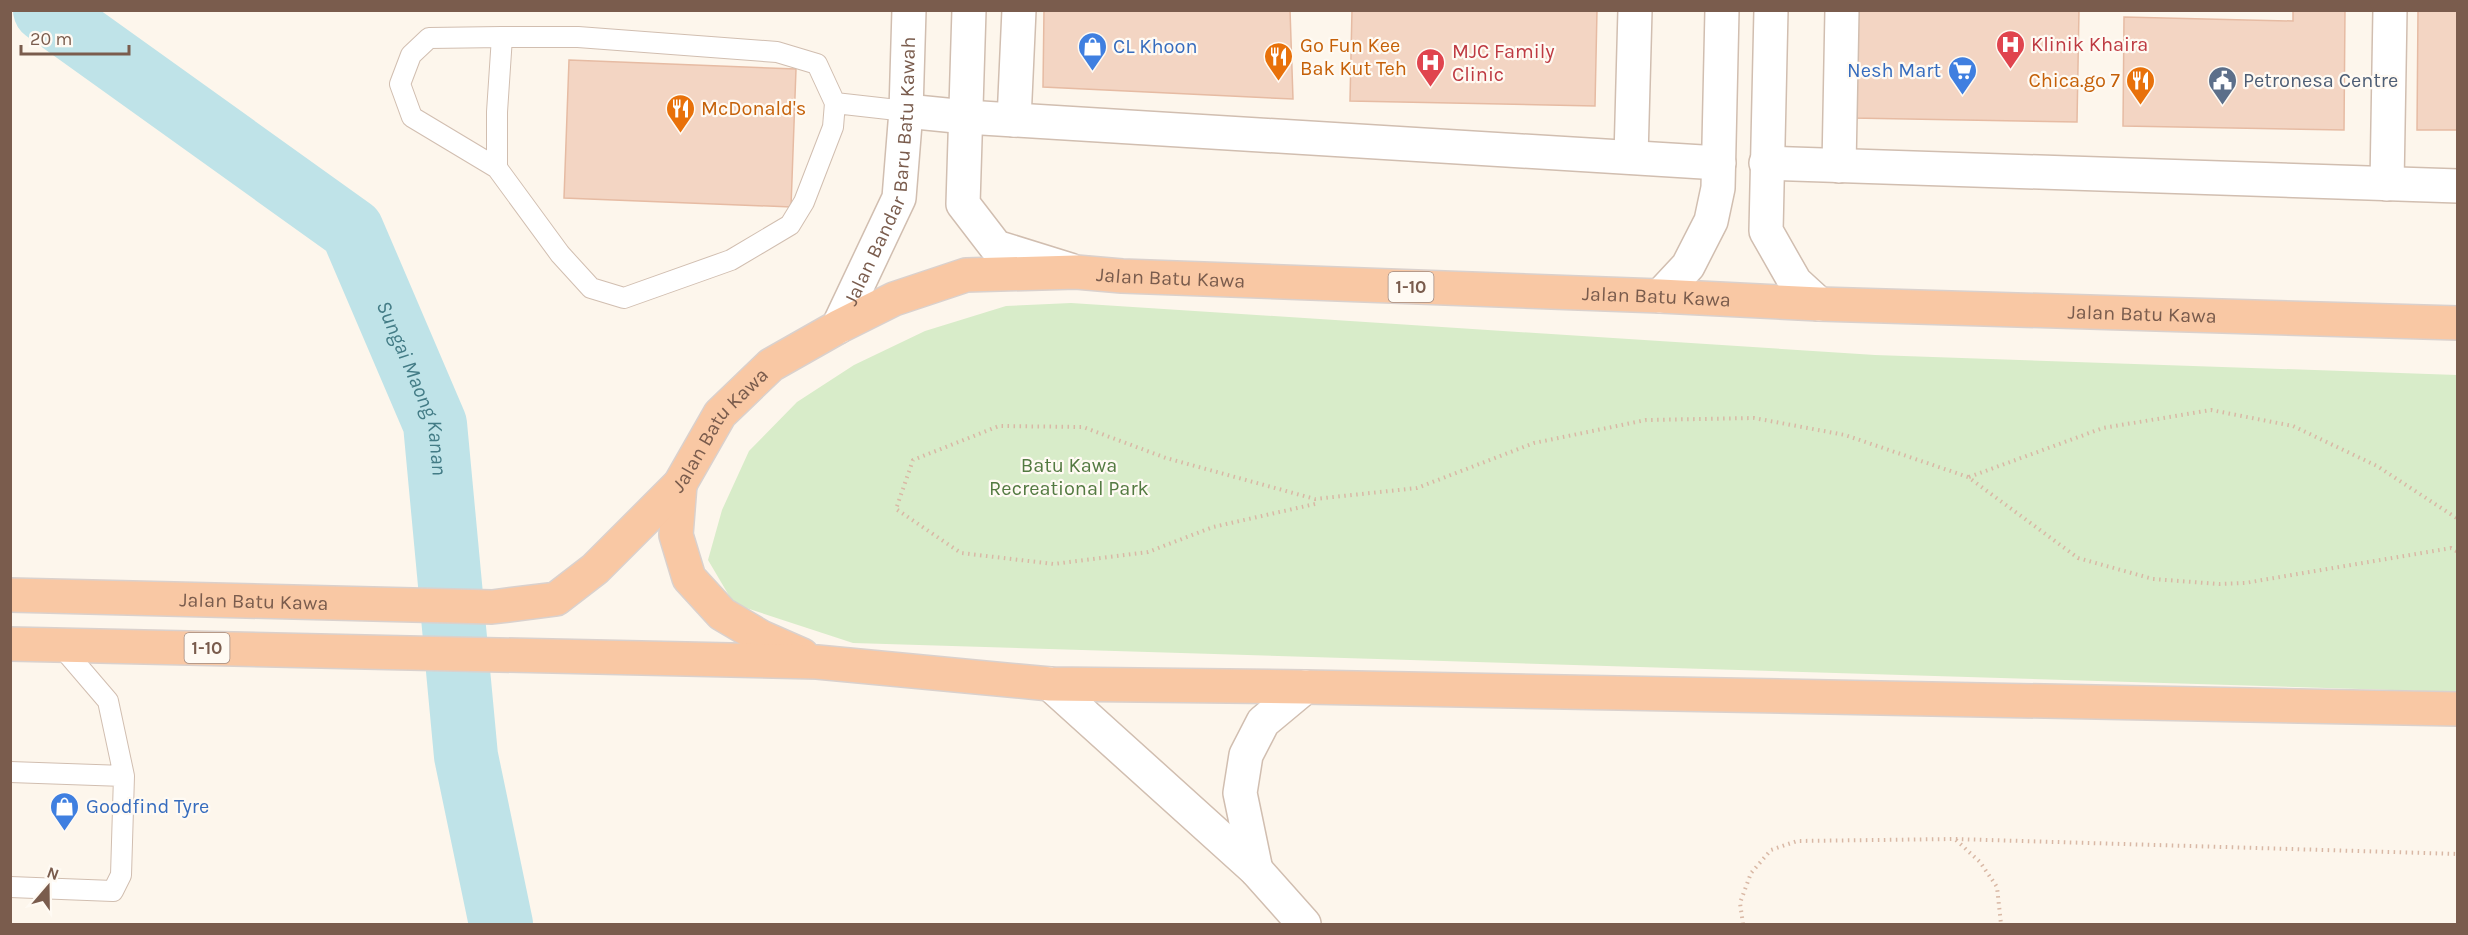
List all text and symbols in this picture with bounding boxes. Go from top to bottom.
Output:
scale bar [21,18,129,56]
text: 20 m [30,28,72,50]
hospital icon: Klinik Khaira [1994,28,2026,70]
shop icon: CL Khoon [1076,30,1108,72]
place label: Klinik Khaira [2031,33,2148,56]
place label: Go Fun Kee Bak Kut Teh [1300,34,1407,80]
place label: CL Khoon [1113,35,1198,58]
street label: Jalan Bandar Baru Batu Kawah [838,36,920,309]
restaurant icon: Go Fun Kee Bak Kut Teh [1263,40,1295,82]
place label: MJC Family Clinic [1452,40,1555,86]
hospital icon: MJC Family Clinic [1415,46,1447,88]
supermarket icon: Nesh Mart [1946,54,1978,96]
place label: Nesh Mart [1847,59,1941,82]
restaurant icon: Chica.go 7 [2125,64,2157,106]
public building icon: Petronesa Centre [2206,64,2238,106]
place label: Chica.go 7 [2028,69,2121,92]
place label: Petronesa Centre [2243,69,2398,92]
restaurant icon: McDonald's [664,92,696,134]
place label: McDonald's [701,97,806,120]
street label: Jalan Batu Kawa [1095,262,1246,292]
road number: 1-10 [1388,272,1434,302]
street label: Jalan Batu Kawa [1582,282,1732,311]
water label: Sungai Maong Kanan [372,297,452,477]
street label: Jalan Batu Kawa [2067,300,2217,327]
street label: Jalan Batu Kawa [667,363,773,497]
park label: Batu Kawa Recreational Park [989,454,1149,500]
street label: Jalan Batu Kawa [179,588,329,614]
road number: 1-10 [184,633,230,663]
shop icon: Goodfind Tyre [49,790,81,832]
place label: Goodfind Tyre [86,795,209,818]
north arrow [18,857,78,917]
text: N [44,862,62,884]

